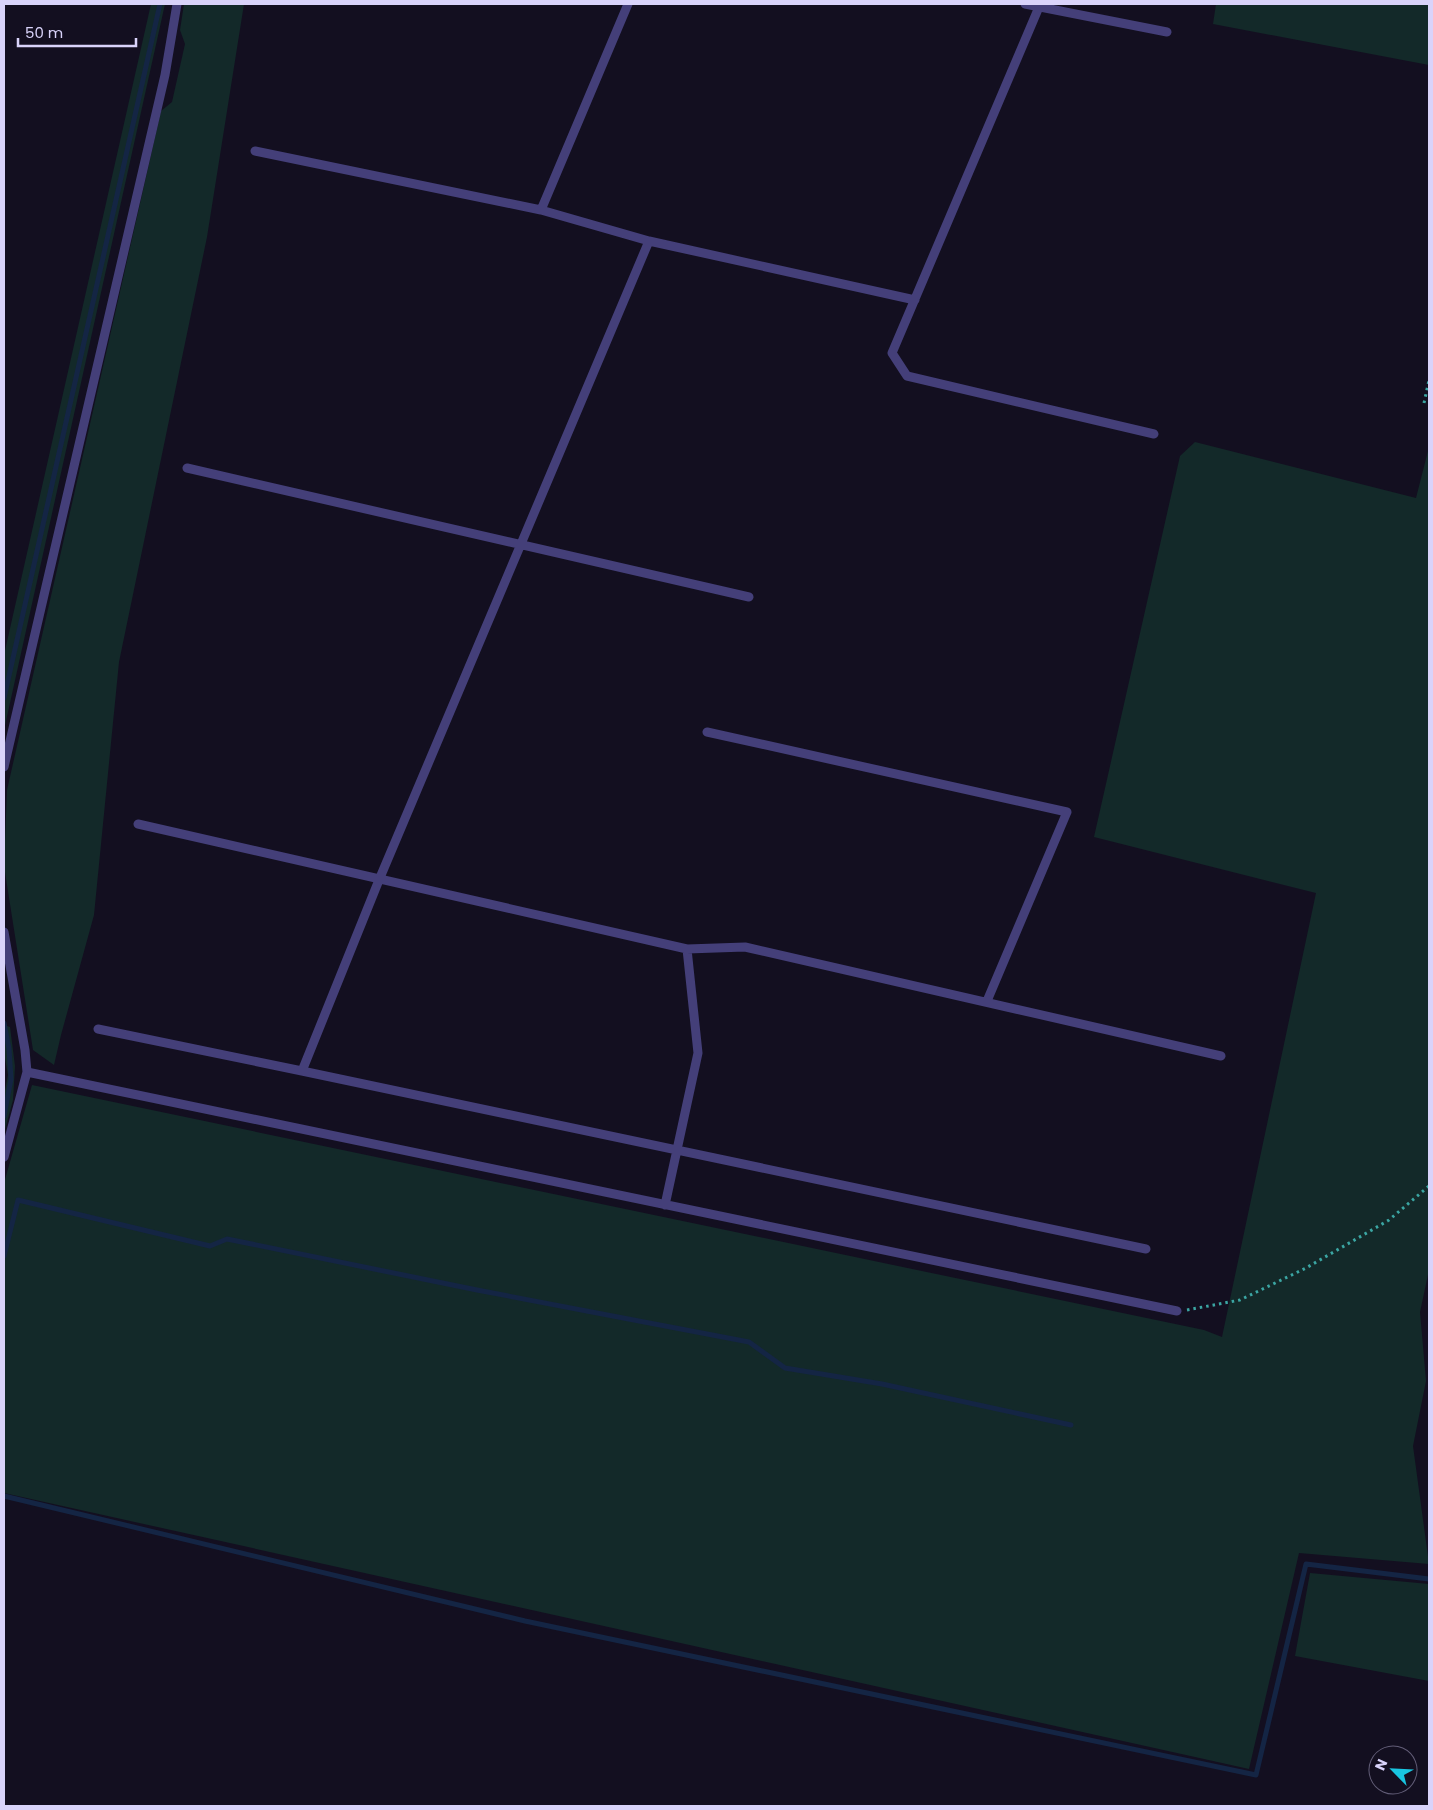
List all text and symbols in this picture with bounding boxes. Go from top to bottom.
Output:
scale bar [18,15,135,47]
text: 50 m [25,22,63,43]
north arrow [1368,1745,1418,1795]
text: N [1370,1756,1392,1774]

